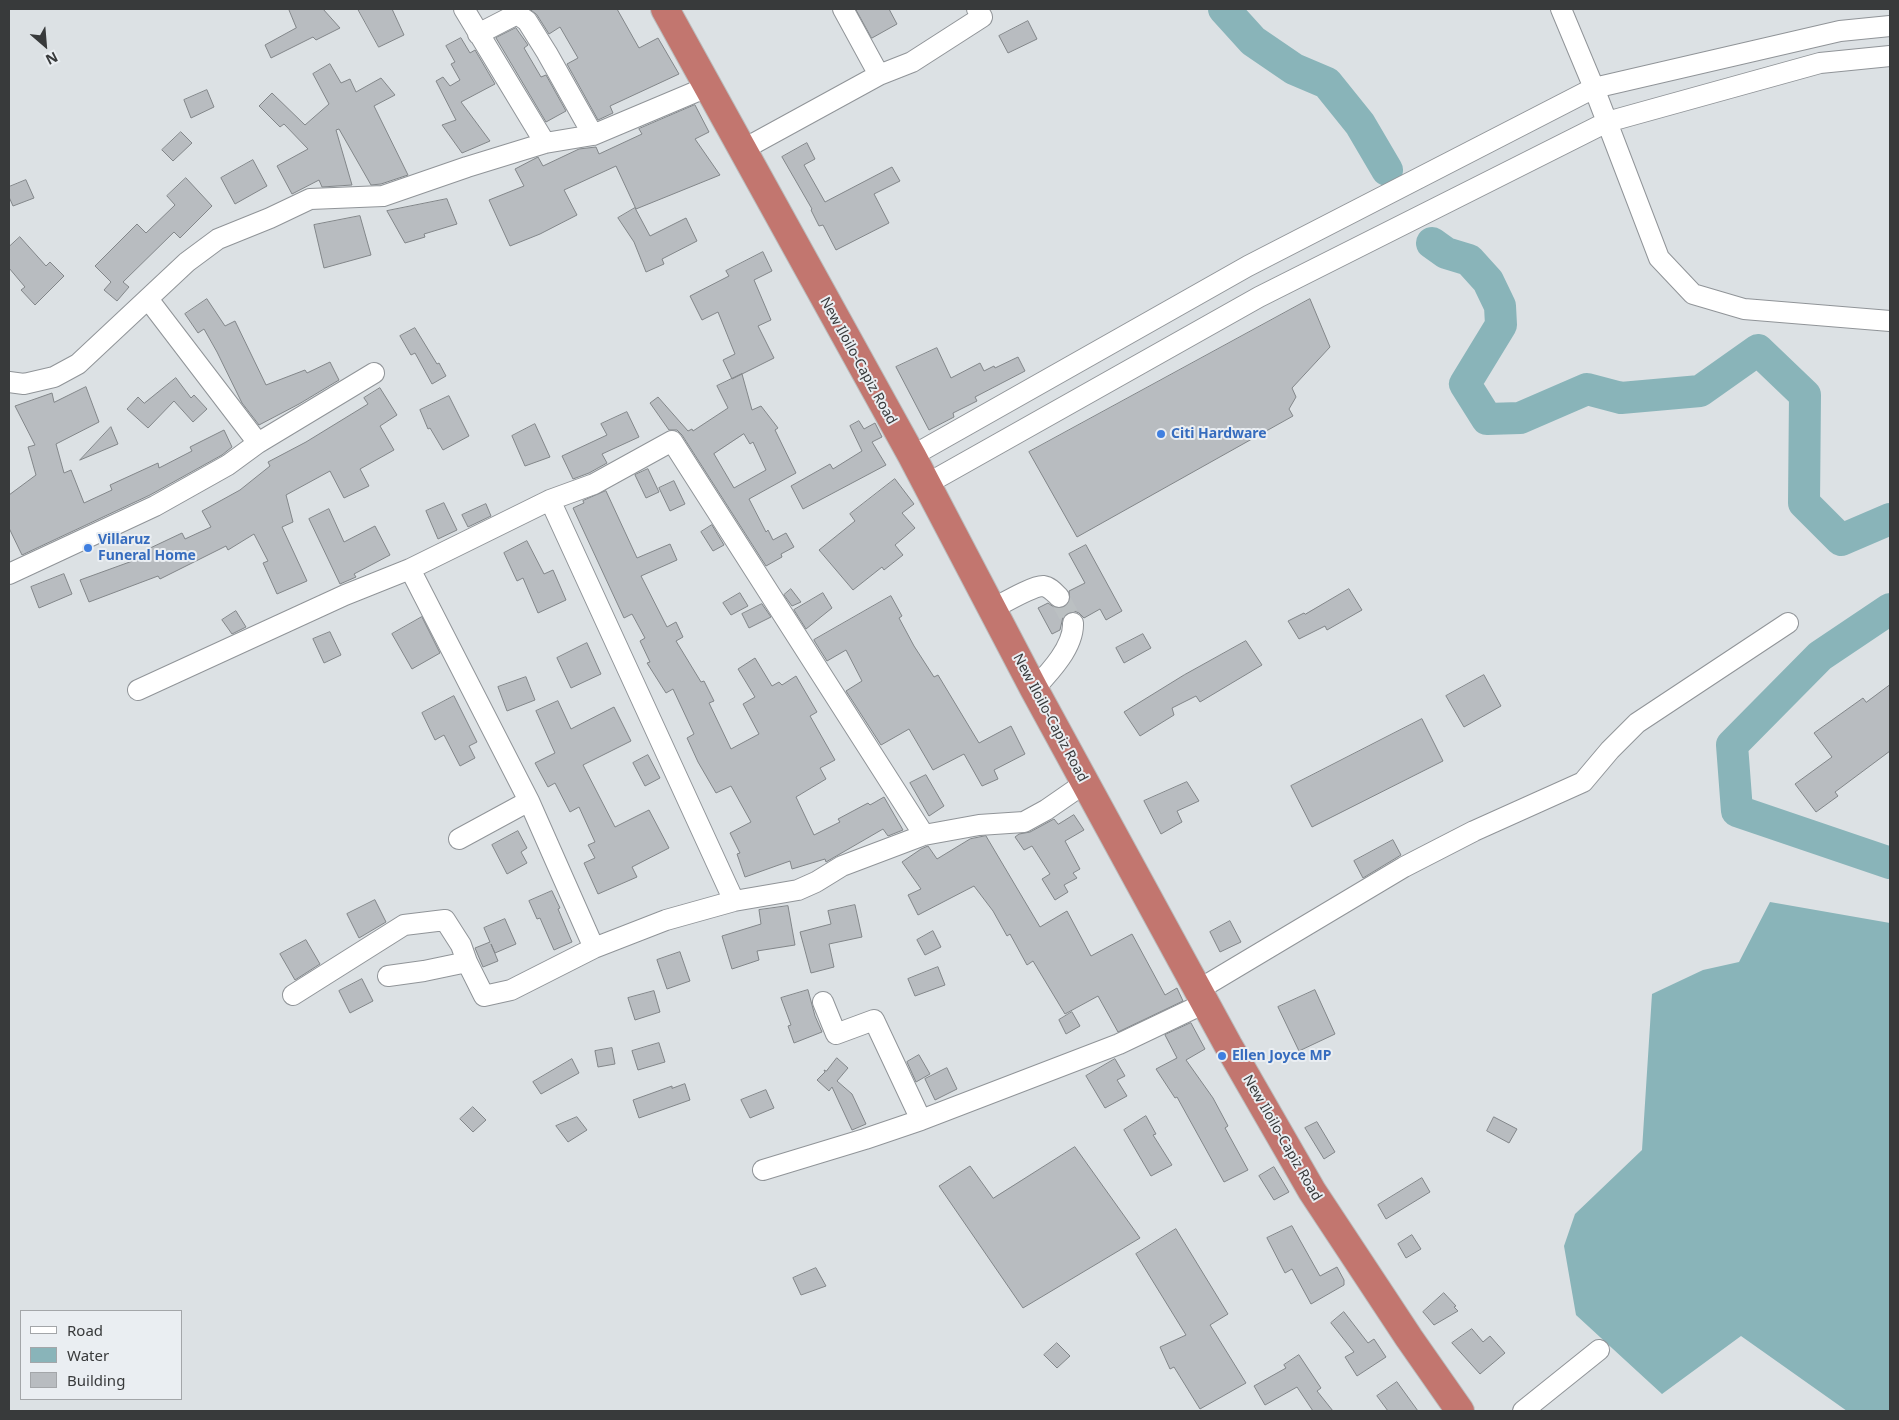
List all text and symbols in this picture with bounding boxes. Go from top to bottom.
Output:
north arrow [20,20,70,70]
text: N [43,48,61,70]
street label: New Iloilo-Capiz Road [816,295,900,427]
place label: Citi Hardware [1171,426,1267,442]
marker: Citi Hardware [1155,428,1167,440]
place label: Villaruz Funeral Home [98,532,196,564]
marker: Villaruz Funeral Home [82,542,94,554]
street label: New Iloilo-Capiz Road [1009,651,1091,785]
place label: Ellen Joyce MP [1232,1048,1331,1064]
marker: Ellen Joyce MP [1216,1050,1228,1062]
street label: New Iloilo-Capiz Road [1239,1072,1325,1204]
legend [20,1310,182,1400]
text: Road [67,1320,103,1340]
text: Water [67,1345,109,1365]
text: Building [67,1370,125,1390]

